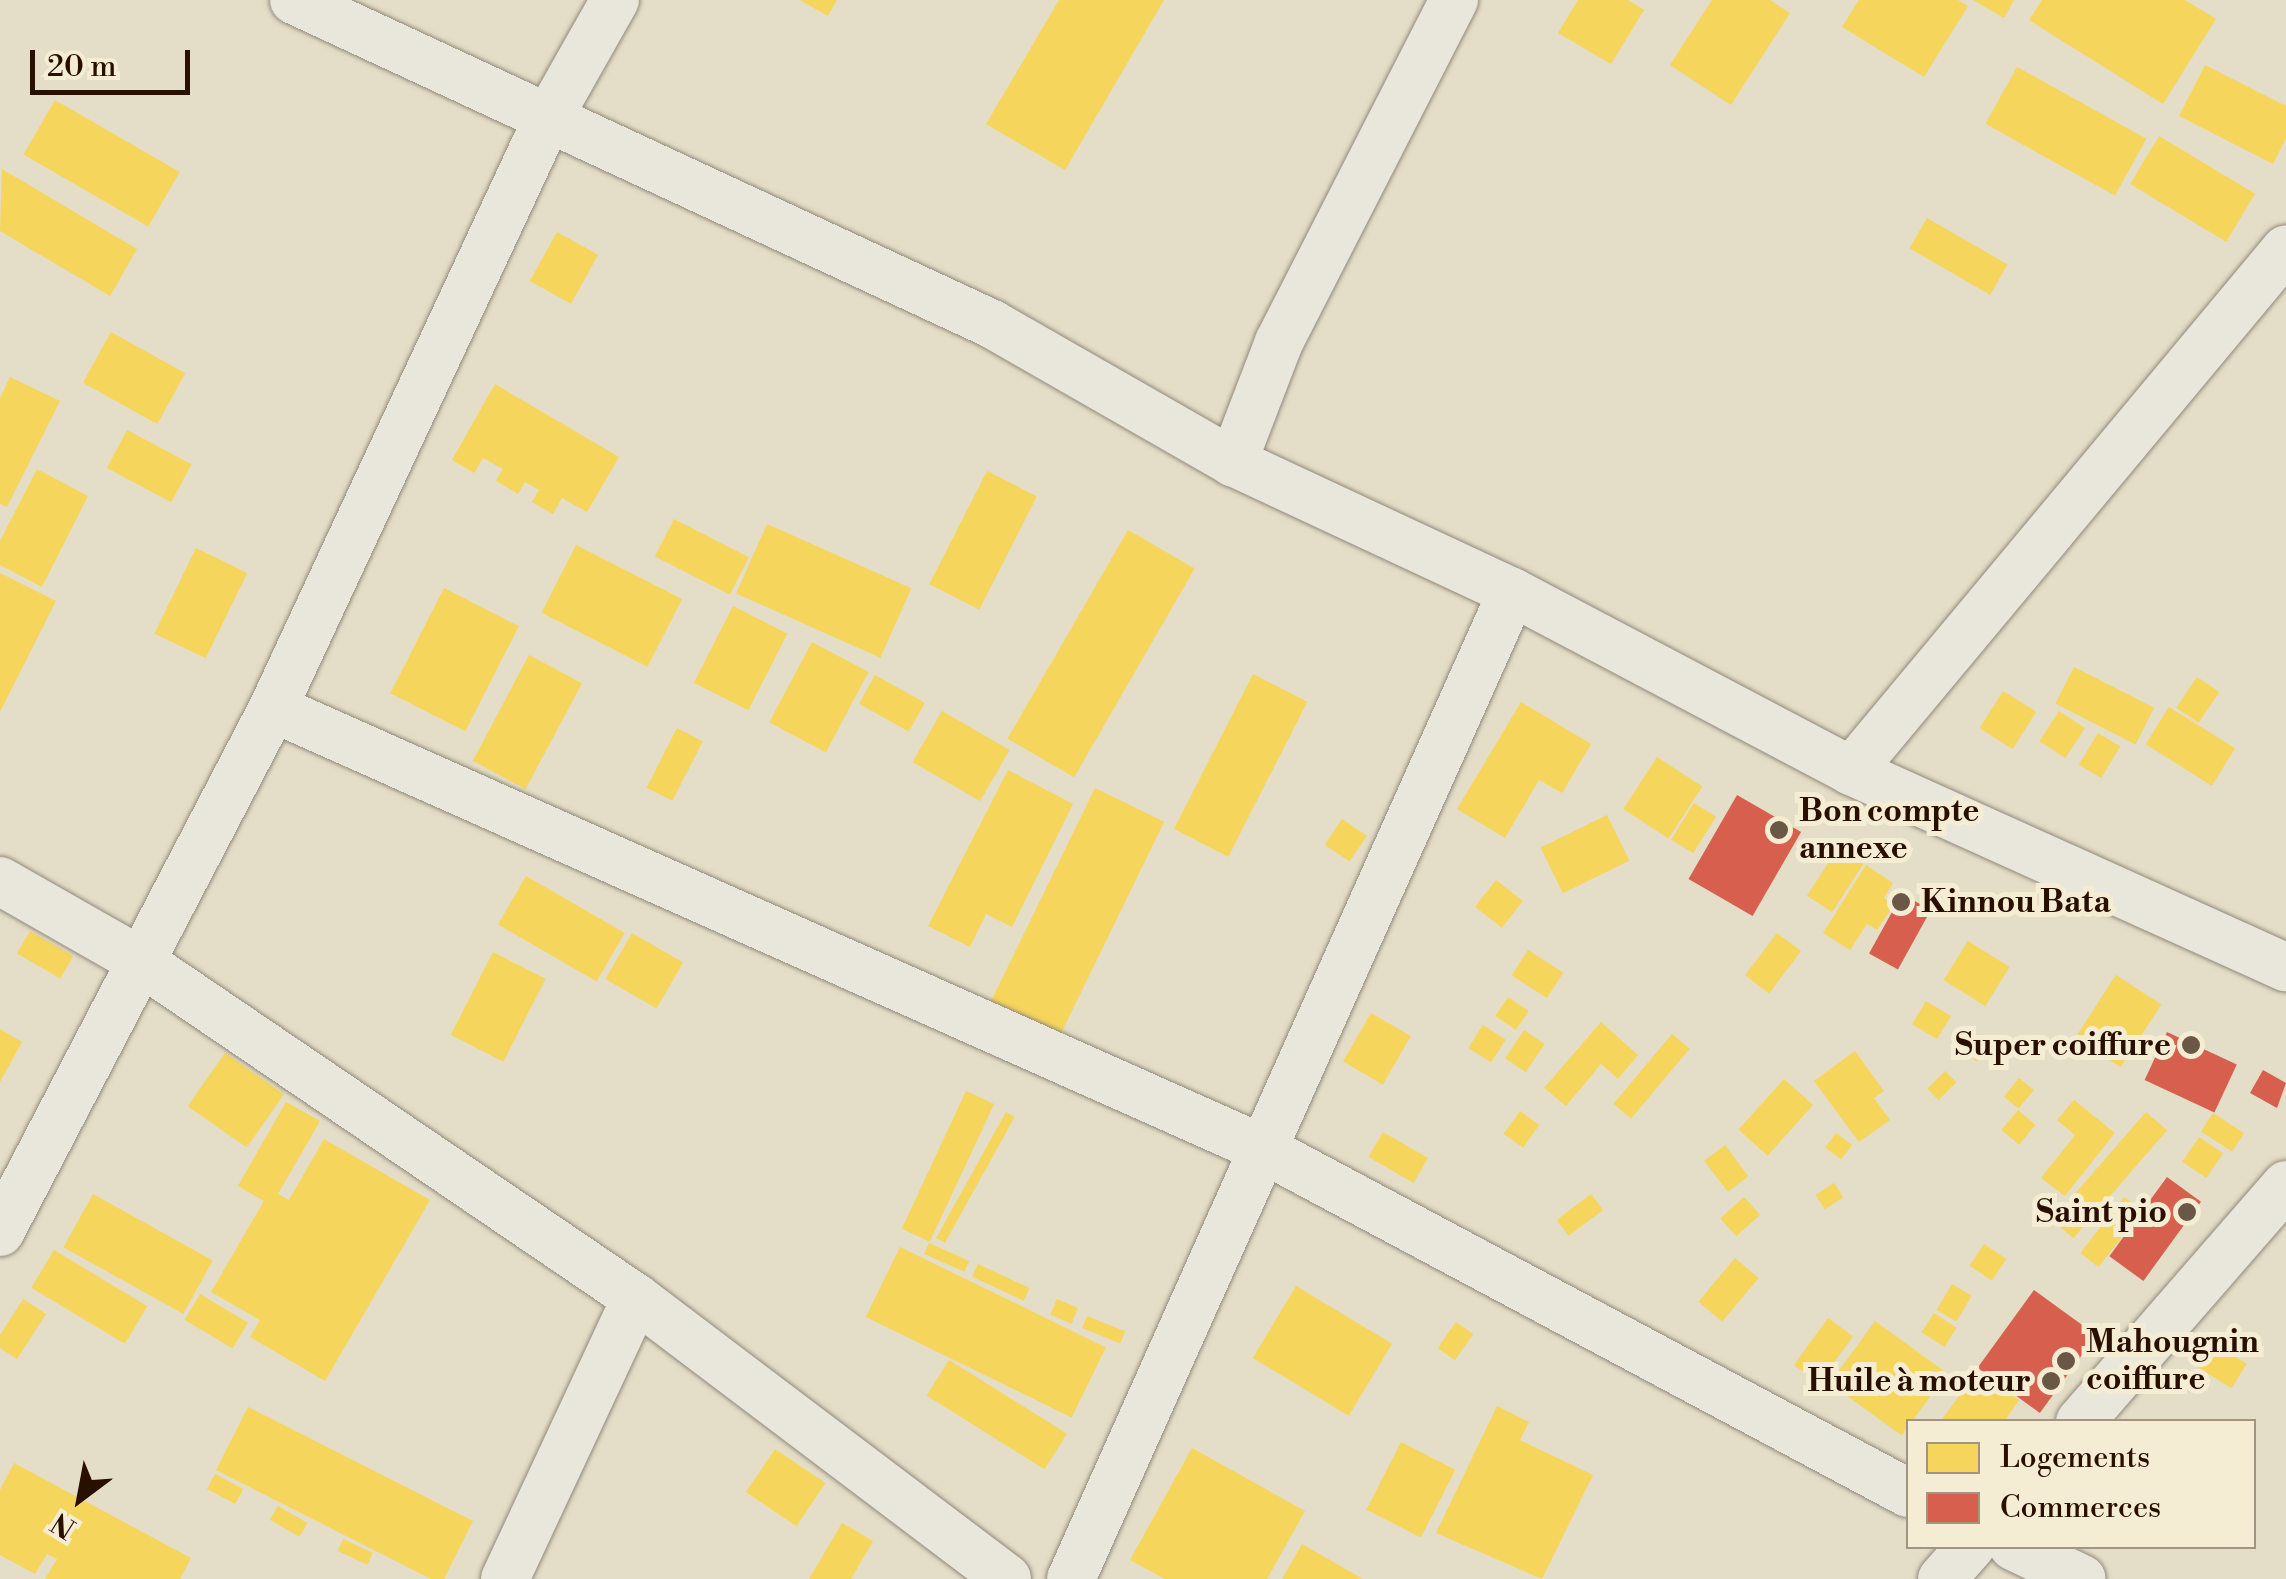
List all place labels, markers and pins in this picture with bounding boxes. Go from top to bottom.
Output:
place label: Bon compte annexe [1799,793,1979,868]
marker: Bon compte annexe [1768,819,1790,841]
place label: Kinnou Bata [1921,883,2111,921]
marker: Kinnou Bata [1890,891,1912,913]
place label: Super coiffure [1955,1026,2171,1064]
marker: Super coiffure [2180,1034,2202,1056]
place label: Saint pio [2036,1193,2167,1231]
marker: Saint pio [2176,1201,2198,1223]
place label: Mahougnin coiffure [2086,1324,2259,1399]
marker: Mahougnin coiffure [2055,1350,2077,1372]
place label: Huile à moteur [1807,1362,2031,1400]
marker: Huile à moteur [2040,1370,2062,1392]

